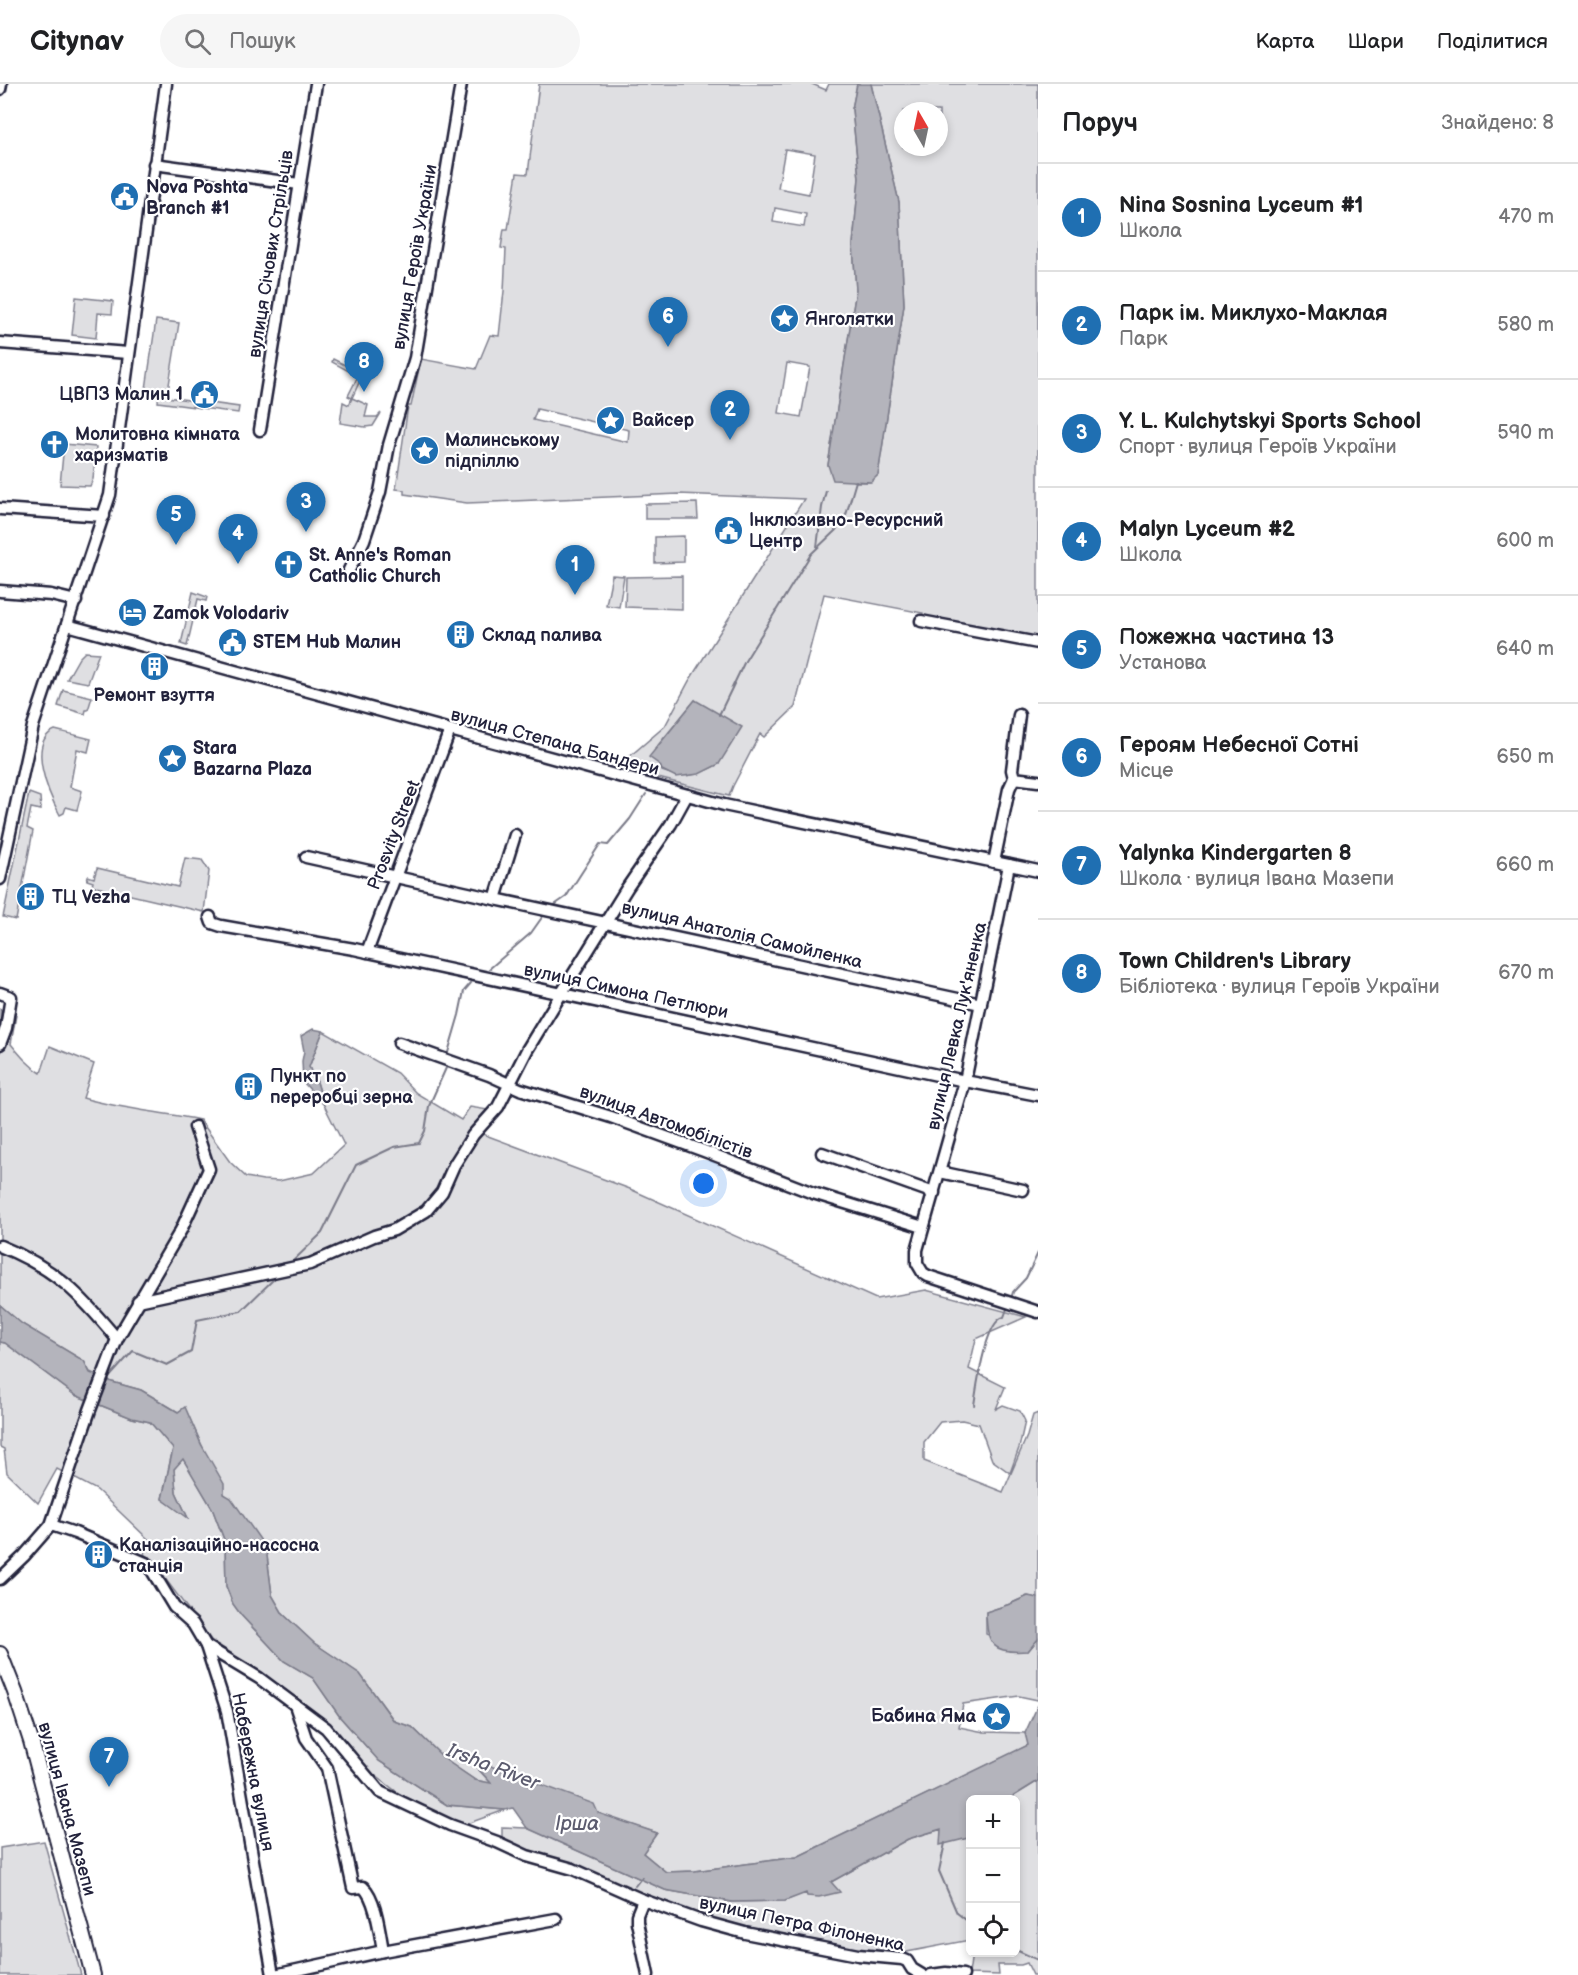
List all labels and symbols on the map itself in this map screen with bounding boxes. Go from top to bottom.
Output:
north arrow [894,102,948,156]
street label: вулиця Січових Стрільців [244,148,298,359]
street label: вулиця Героїв України [388,163,442,351]
place label: Nova Poshta Branch #1 [146,177,248,219]
public building icon: Nova Poshta Branch #1 [109,181,141,213]
pin: 6 [648,298,688,347]
place icon: Янголятки [768,303,800,335]
place label: Янголятки [805,309,894,330]
pin: 8 [344,342,384,392]
public building icon: ЦВПЗ Малин 1 [188,378,220,410]
place label: ЦВПЗ Малин 1 [59,384,183,405]
pin: 2 [710,390,750,440]
place icon: Вайсер [595,404,627,436]
place label: Вайсер [632,410,694,431]
place label: Молитовна кімната харизматів [75,424,240,466]
church icon: Молитовна кімната харизматів [38,428,70,460]
place label: Малинському підпіллю [445,430,560,472]
place icon: Малинському підпіллю [408,434,440,466]
pin: 3 [286,482,326,532]
pin: 5 [156,496,195,545]
place label: Інклюзивно-Ресурсний Центр [749,510,943,552]
pin: 4 [218,514,258,564]
public building icon: Інклюзивно-Ресурсний Центр [712,514,744,546]
place label: St. Anne's Roman Catholic Church [309,545,451,587]
pin: 1 [556,546,594,595]
church icon: St. Anne's Roman Catholic Church [272,549,304,581]
hotel icon: Zamok Volodariv [116,597,148,629]
place label: Zamok Volodariv [153,603,289,624]
building icon: Склад палива [445,619,477,651]
place label: Склад палива [482,625,602,646]
public building icon: STEM Hub Малин [216,626,248,658]
place label: STEM Hub Малин [253,632,401,653]
building icon: Ремонт взуття [138,650,170,682]
place label: Ремонт взуття [93,685,215,706]
street label: вулиця Степана Бандери [448,704,662,780]
place label: Stara Bazarna Plaza [193,738,312,780]
place icon: Stara Bazarna Plaza [156,742,188,774]
street label: Prosvity Street [363,777,425,893]
building icon: ТЦ Vezha [15,881,47,913]
place label: ТЦ Vezha [52,887,131,908]
street label: вулиця Анатолія Самойленка [619,897,865,973]
street label: вулиця Левка Лук'яненка [923,920,991,1132]
street label: вулиця Симона Петлюри [522,959,730,1023]
place label: Пункт по переробці зерна [270,1066,413,1108]
building icon: Пункт по переробці зерна [233,1070,265,1102]
street label: вулиця Автомобілістів [577,1081,756,1163]
your location [689,1169,718,1198]
place label: Каналізаційно-насосна станція [119,1535,320,1577]
building icon: Каналізаційно-насосна станція [82,1539,114,1571]
street label: Набережна вулиця [227,1691,279,1853]
place icon: Бабина Яма [981,1700,1013,1732]
place label: Бабина Яма [871,1706,977,1727]
street label: вулиця Івана Мазепи [34,1720,100,1898]
pin: 7 [90,1738,128,1787]
water label: Irsha River [442,1738,544,1796]
water label: Ірша [555,1812,599,1836]
street label: вулиця Петра Філоненка [697,1892,907,1956]

